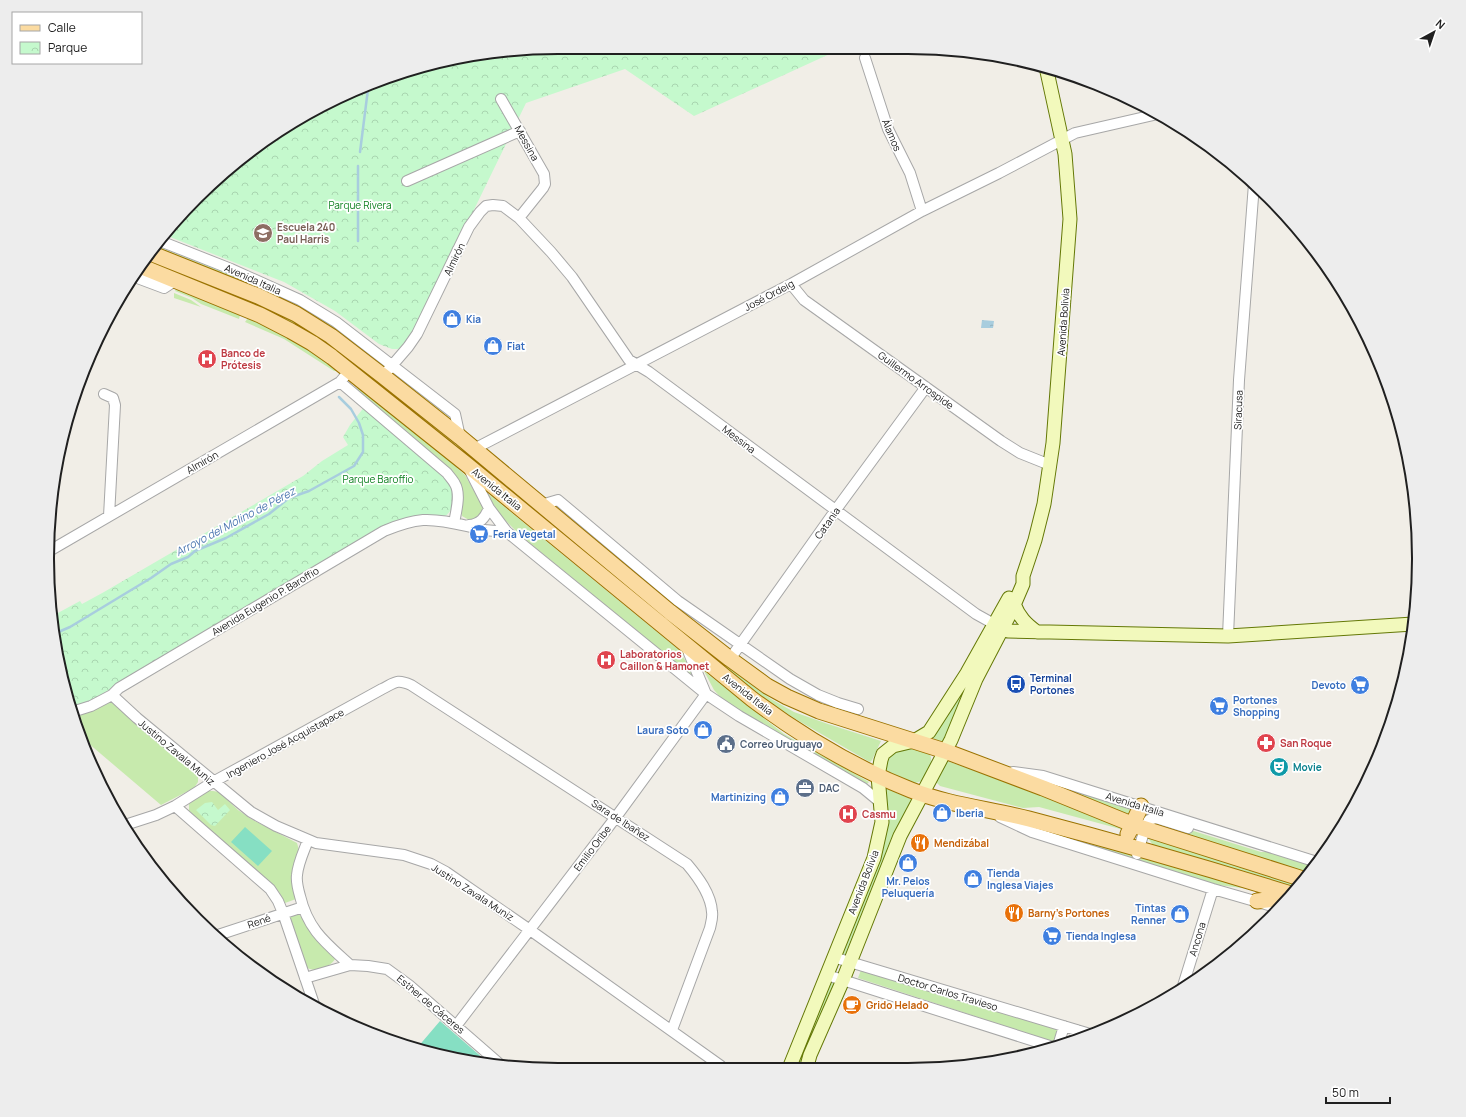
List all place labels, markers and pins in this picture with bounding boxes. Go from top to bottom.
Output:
place label: Escuela 240 Paul Harris [277,220,335,246]
school or university icon: Escuela 240 Paul Harris [252,222,274,244]
shop icon: Kia [441,308,463,330]
place label: Kia [466,312,481,326]
shop icon: Fiat [482,335,504,357]
place label: Fiat [507,339,525,353]
place label: Banco de Prótesis [221,346,265,372]
hospital icon: Banco de Prótesis [196,348,218,370]
supermarket icon: Feria Vegetal [468,523,490,545]
place label: Feria Vegetal [493,527,556,541]
place label: Laboratorios Caillon & Hamonet [620,647,709,673]
hospital icon: Laboratorios Caillon & Hamonet [595,649,617,671]
place label: Terminal Portones [1030,671,1075,697]
bus stop icon: Terminal Portones [1005,673,1027,695]
supermarket icon: Devoto [1349,674,1371,696]
place label: Devoto [1311,678,1346,692]
place label: Portones Shopping [1233,693,1280,719]
supermarket icon: Portones Shopping [1208,695,1230,717]
shop icon: Laura Soto [692,719,714,741]
place label: Laura Soto [637,723,689,737]
pharmacy icon: San Roque [1255,732,1277,754]
public building icon: Correo Uruguayo [715,733,737,755]
place label: San Roque [1280,736,1332,750]
place label: Correo Uruguayo [740,737,823,751]
theatre icon: Movie [1268,756,1290,778]
place label: Movie [1293,760,1322,774]
office icon: DAC [794,777,816,799]
place label: DAC [819,781,840,795]
shop icon: Martinizing [769,786,791,808]
place label: Martinizing [711,790,766,804]
shop icon: Iberia [931,802,953,824]
hospital icon: Casmu [837,803,859,825]
place label: Iberia [956,806,984,820]
place label: Casmu [862,807,896,821]
restaurant icon: Mendizábal [909,832,931,854]
place label: Mendizábal [934,836,989,850]
shop icon: Mr. Pelos Peluquería [897,852,919,874]
place label: Tienda Inglesa Viajes [987,866,1054,892]
shop icon: Tienda Inglesa Viajes [962,868,984,890]
place label: Mr. Pelos Peluquería [882,874,934,900]
place label: Tintas Renner [1131,901,1167,927]
restaurant icon: Barny's Portones [1003,902,1025,924]
shop icon: Tintas Renner [1169,903,1191,925]
place label: Barny's Portones [1028,906,1110,920]
supermarket icon: Tienda Inglesa [1041,925,1063,947]
place label: Tienda Inglesa [1066,929,1136,943]
cafe icon: Grido Helado [841,994,863,1016]
place label: Grido Helado [866,998,929,1012]

